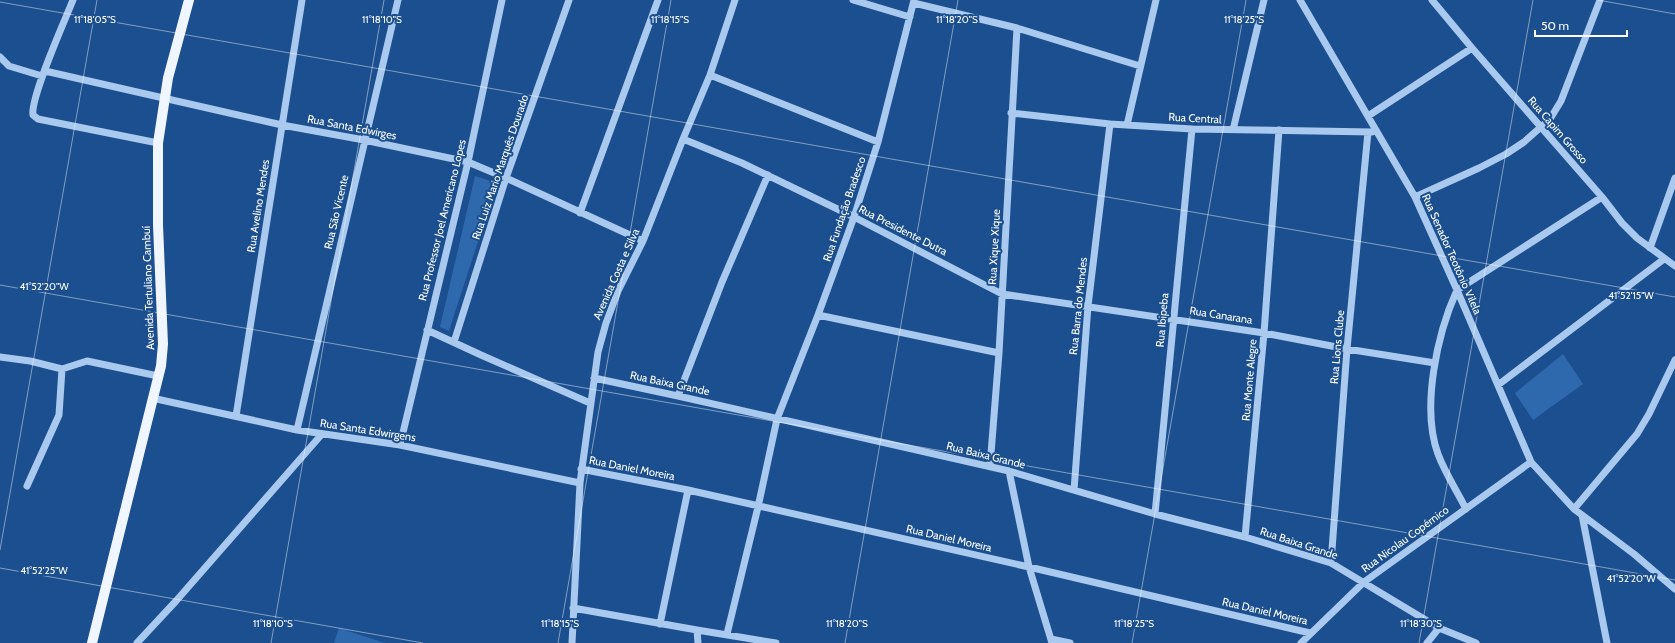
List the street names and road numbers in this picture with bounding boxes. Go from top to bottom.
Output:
street label: Rua Luiz Mario Marquês Dourado [469,93,531,241]
street label: Rua Capim Grosso [1525,94,1591,166]
street label: Rua Central [1168,110,1222,126]
street label: Rua Santa Edwirges [306,111,398,143]
street label: Rua Professor Joel Americano Lopes [415,137,469,302]
street label: Rua Fundação Bradesco [819,155,869,263]
street label: Rua Avelino Mendes [244,158,272,253]
street label: Rua São Vicente [321,173,351,250]
street label: Rua Senador Teotônio Vilela [1419,192,1485,317]
street label: Rua Presidente Dutra [856,202,950,259]
street label: Rua Xique Xique [985,208,1003,285]
street label: Avenida Tertuliano Cambuí [139,225,157,350]
street label: Avenida Costa e Silva [590,226,643,322]
street label: Rua Barra do Mendes [1066,256,1090,355]
street label: Rua Ibipeba [1153,292,1171,348]
street label: Rua Canarana [1188,303,1254,327]
street label: Rua Lions Clube [1327,309,1347,384]
street label: Rua Monte Alegre [1238,338,1260,421]
street label: Rua Baixa Grande [629,368,711,398]
street label: Rua Santa Edwirgens [319,416,417,445]
street label: Rua Baixa Grande [945,438,1027,472]
street label: Rua Daniel Moreira [588,453,677,483]
street label: Rua Nicolau Copérnico [1359,503,1451,575]
street label: Rua Daniel Moreira [905,521,994,555]
street label: Rua Baixa Grande [1258,524,1340,562]
street label: Rua Daniel Moreira [1221,594,1310,628]

